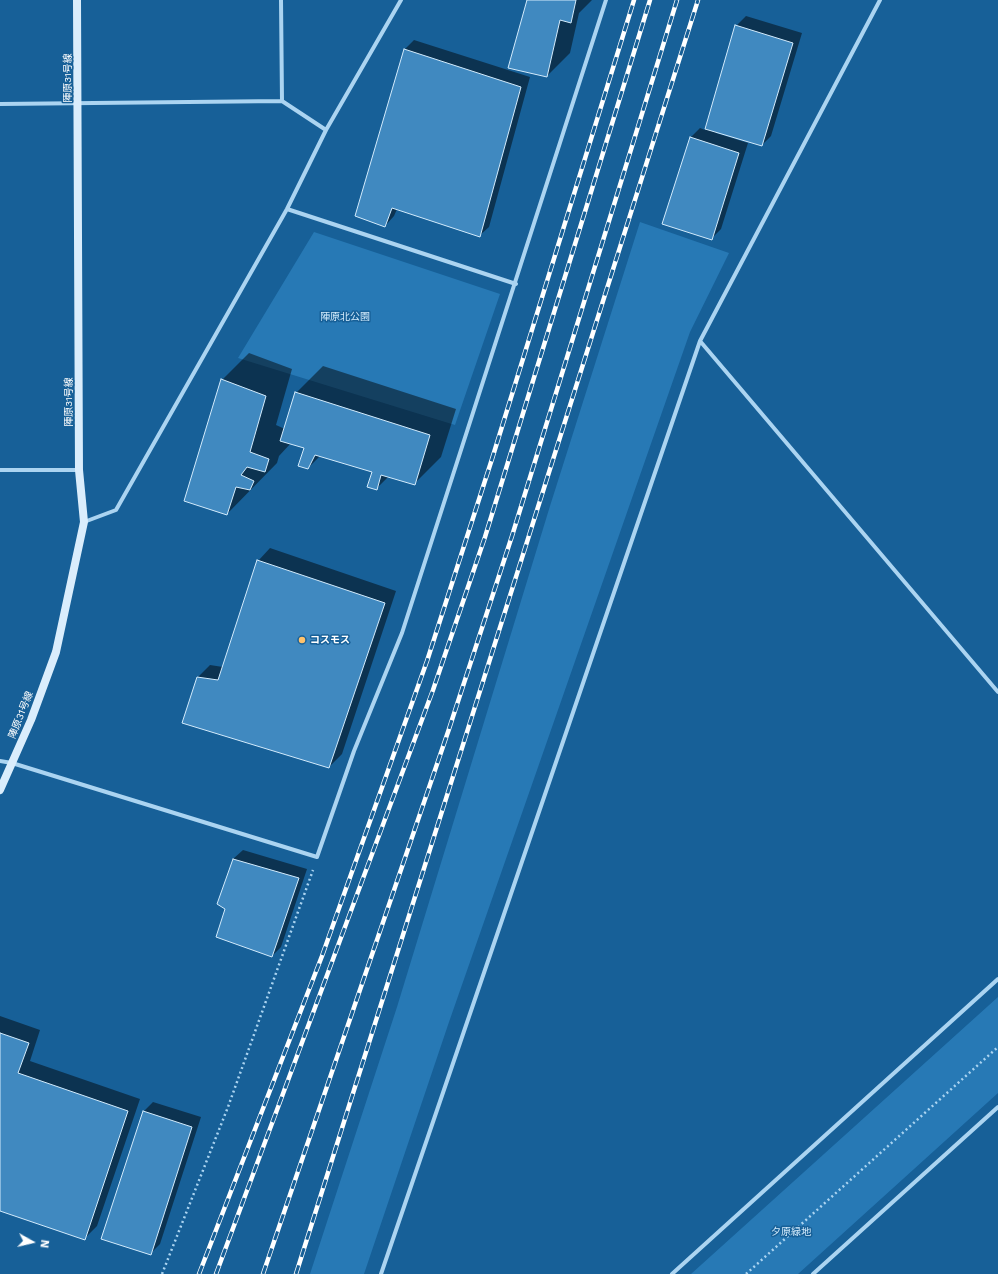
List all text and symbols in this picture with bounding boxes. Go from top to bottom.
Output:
street label: 陣原31号線 [62,53,74,103]
park label: 陣原北公園 [320,311,370,323]
street label: 陣原31号線 [63,377,75,427]
place label: コスモス [310,634,350,646]
marker: コスモス [297,635,307,645]
street label: 陣原31号線 [6,690,36,740]
north arrow [12,1222,52,1262]
park label: 夕原緑地 [771,1226,811,1238]
text: N [37,1239,51,1249]

